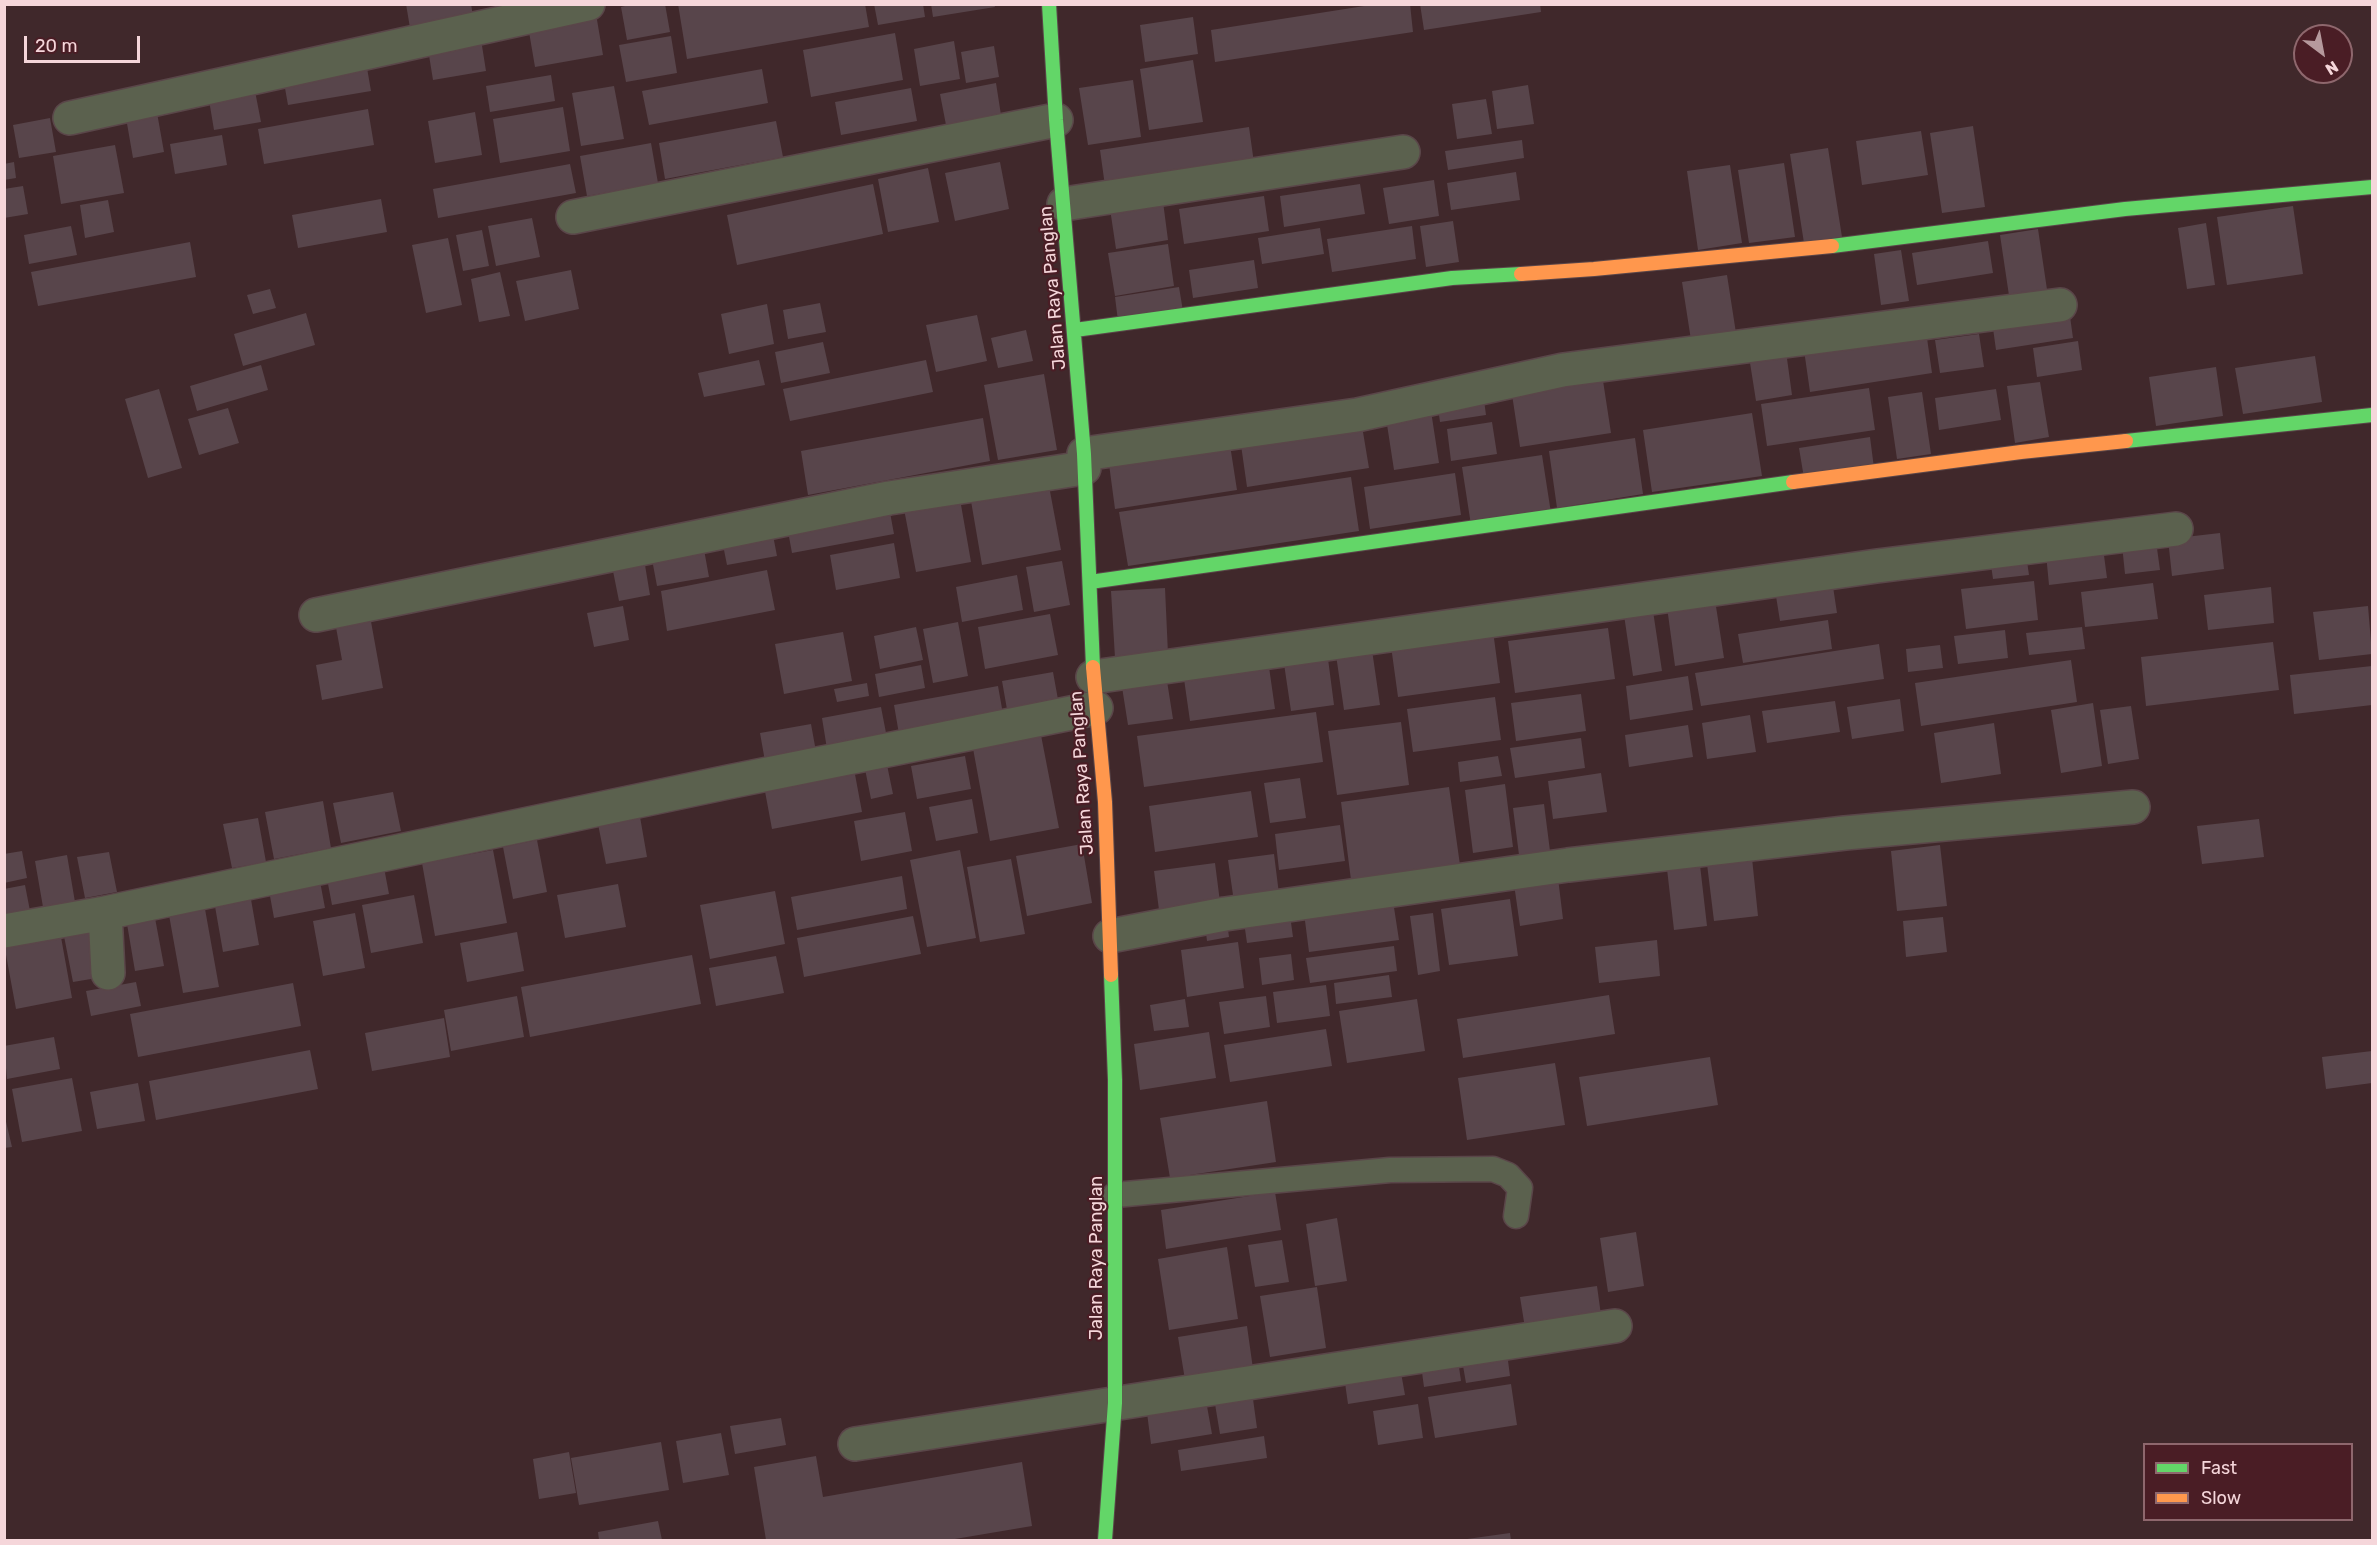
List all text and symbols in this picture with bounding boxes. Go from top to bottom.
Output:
scale bar [27,24,142,62]
north arrow [2293,24,2353,84]
text: 20 m [35,35,77,57]
text: N [2322,57,2342,79]
street label: Jalan Raya Panglan [1035,205,1071,371]
street label: Jalan Raya Panglan [1065,690,1099,856]
street label: Jalan Raya Panglan [1086,1176,1108,1340]
legend [2143,1443,2353,1521]
text: Fast [2201,1457,2237,1479]
text: Slow [2201,1487,2241,1509]

